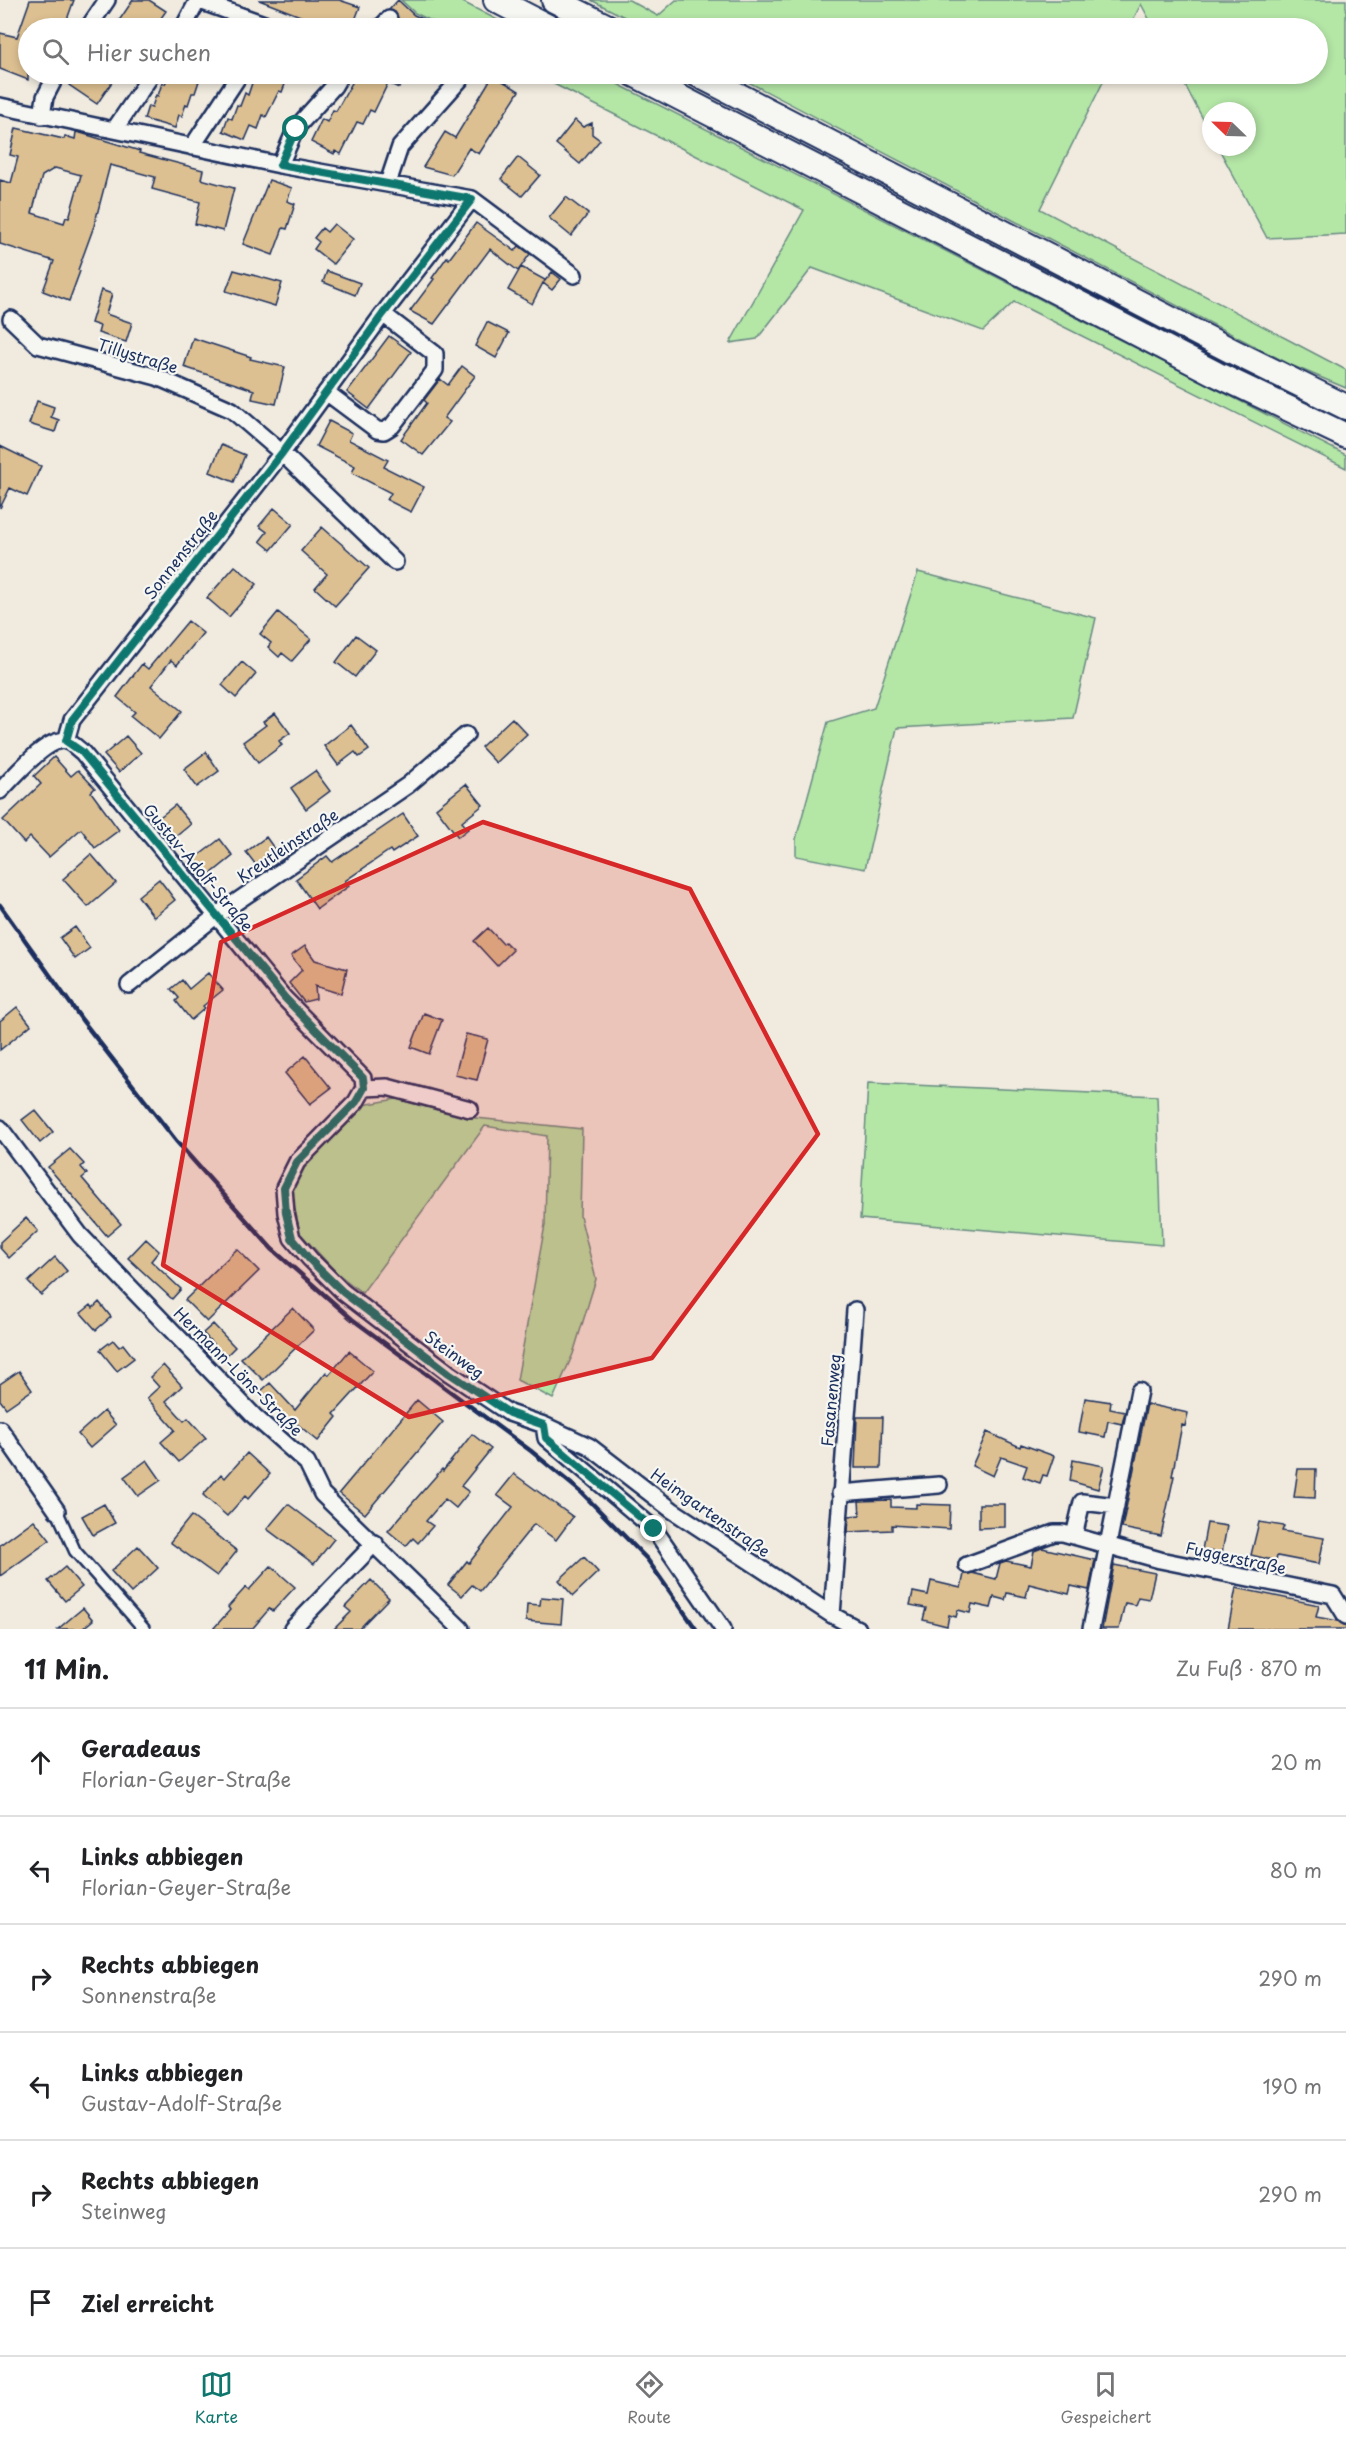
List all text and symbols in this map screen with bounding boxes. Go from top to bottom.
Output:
search box [18,18,1328,84]
icon: search [39,35,72,68]
text: Hier suchen [87,35,211,68]
north arrow [1202,102,1256,156]
route start [282,115,308,141]
street label: Tillystraße [95,331,181,379]
street label: Sonnenstraße [137,504,223,604]
street label: Gustav-Adolf-Straße [138,798,260,936]
street label: Kreutleinstraße [231,802,343,888]
street label: Hermann-Löns-Straße [169,1301,309,1441]
street label: Steinweg [420,1324,490,1384]
street label: Fasanenweg [814,1353,846,1447]
street label: Heimgartenstraße [646,1462,776,1562]
route end [640,1515,666,1541]
street label: Fuggerstraße [1183,1535,1289,1579]
text: 11 Min. [24,1649,109,1688]
text: Zu Fuß · 870 m [1176,1653,1322,1683]
text: Geradeaus [81,1731,201,1764]
icon: ahead [24,1746,57,1779]
text: 20 m [1270,1747,1322,1777]
text: Florian-Geyer-Straße [81,1764,291,1794]
text: Links abbiegen [81,1839,243,1872]
icon: left [24,1854,57,1887]
text: 80 m [1270,1855,1322,1885]
text: Florian-Geyer-Straße [81,1872,291,1902]
text: Rechts abbiegen [81,1947,259,1980]
icon: right [24,1962,57,1995]
text: 290 m [1258,1963,1322,1993]
text: Sonnenstraße [81,1980,216,2010]
text: Links abbiegen [81,2055,243,2088]
icon: left [24,2070,57,2103]
text: 190 m [1263,2071,1322,2101]
text: Gustav-Adolf-Straße [81,2088,282,2118]
text: Rechts abbiegen [81,2163,259,2196]
icon: right [24,2178,57,2211]
text: 290 m [1258,2179,1322,2209]
text: Steinweg [81,2196,167,2226]
icon: arrive [24,2286,57,2319]
text: Ziel erreicht [81,2286,214,2319]
tab: Karte [195,2368,238,2428]
tab: Route [627,2368,671,2428]
tab: Gespeichert [1060,2368,1151,2428]

